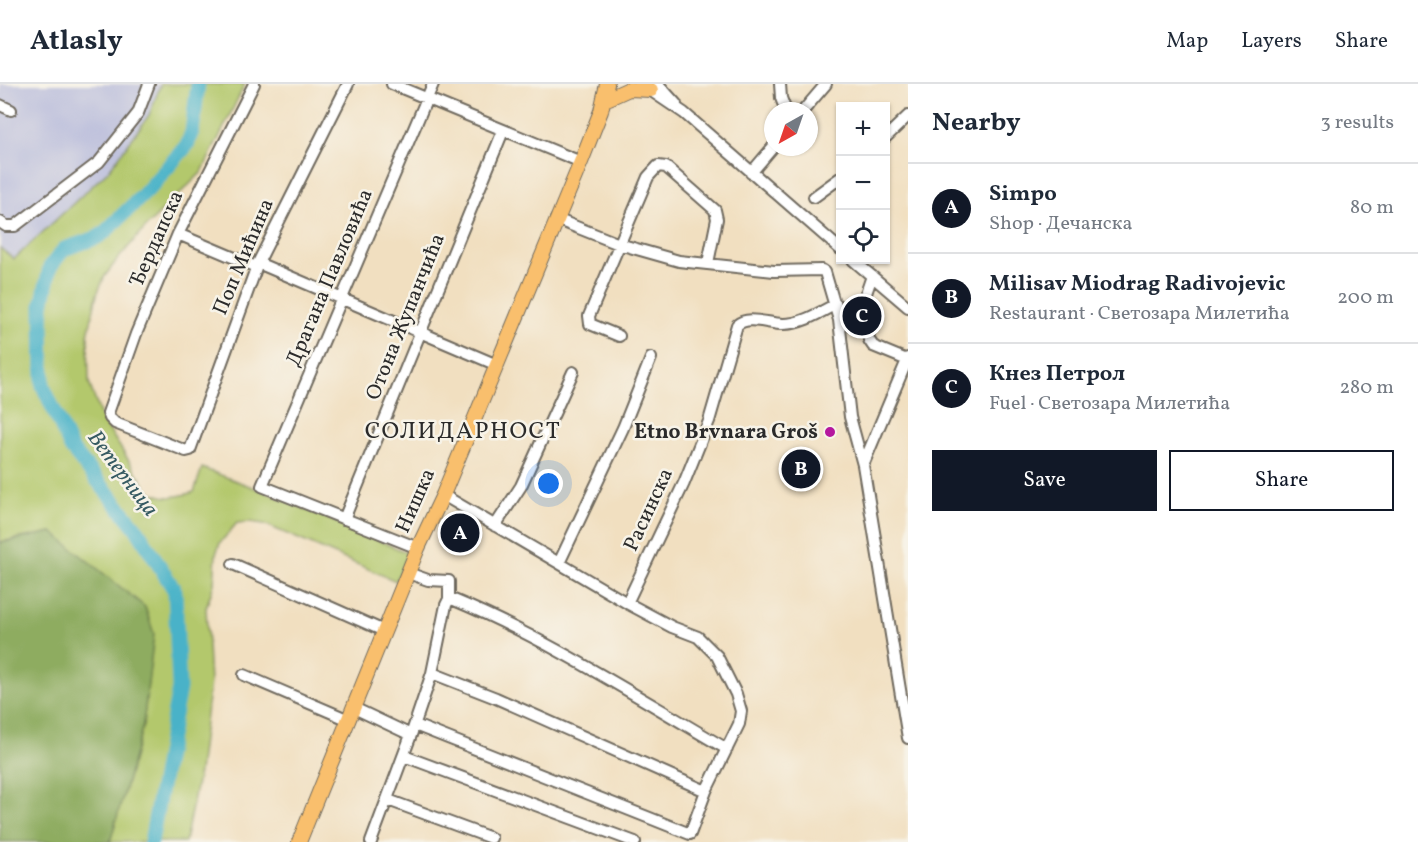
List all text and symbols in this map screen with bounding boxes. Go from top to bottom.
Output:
text: Atlasly [30,22,123,61]
text: Map [1166,27,1208,56]
text: Layers [1241,27,1302,56]
text: Share [1335,27,1388,56]
north arrow [764,102,818,156]
map controls [836,102,890,264]
button: + [836,102,890,156]
text: Nearby [932,105,1021,141]
text: 3 results [1320,109,1394,137]
button: − [836,156,890,210]
text: Simpo [989,179,1057,210]
street label: Драгана Павловића [279,185,381,371]
street label: Ђердапска [123,186,191,292]
street label: Поп Мићина [206,194,282,320]
text: A [944,194,959,222]
text: 80 m [1350,194,1394,222]
button: locate [836,210,890,264]
text: Shop · Дечанска [989,210,1132,238]
street label: Отона Жупанчића [359,229,453,405]
text: Milisav Miodrag Radivojevic [989,269,1286,300]
text: B [945,284,958,312]
text: 200 m [1337,284,1394,312]
pin: C [842,294,882,338]
text: Restaurant · Светозара Милетића [989,300,1290,328]
text: Кнез Петрол [989,359,1125,390]
text: C [945,374,958,402]
text: 280 m [1339,374,1394,402]
text: Fuel · Светозара Милетића [989,390,1230,418]
district label: СОЛИДАРНОСТ [365,415,561,449]
place label: Etno Brvnara Groš [634,418,818,447]
water label: Ветерница [79,424,165,524]
marker: Etno Brvnara Groš [823,425,837,439]
pin: B [782,446,820,492]
button: Save [932,450,1157,511]
button: Share [1169,450,1394,511]
street label: Нишка [389,464,443,538]
street label: Расинска [617,464,681,556]
your location [534,469,563,498]
pin: A [440,510,480,556]

